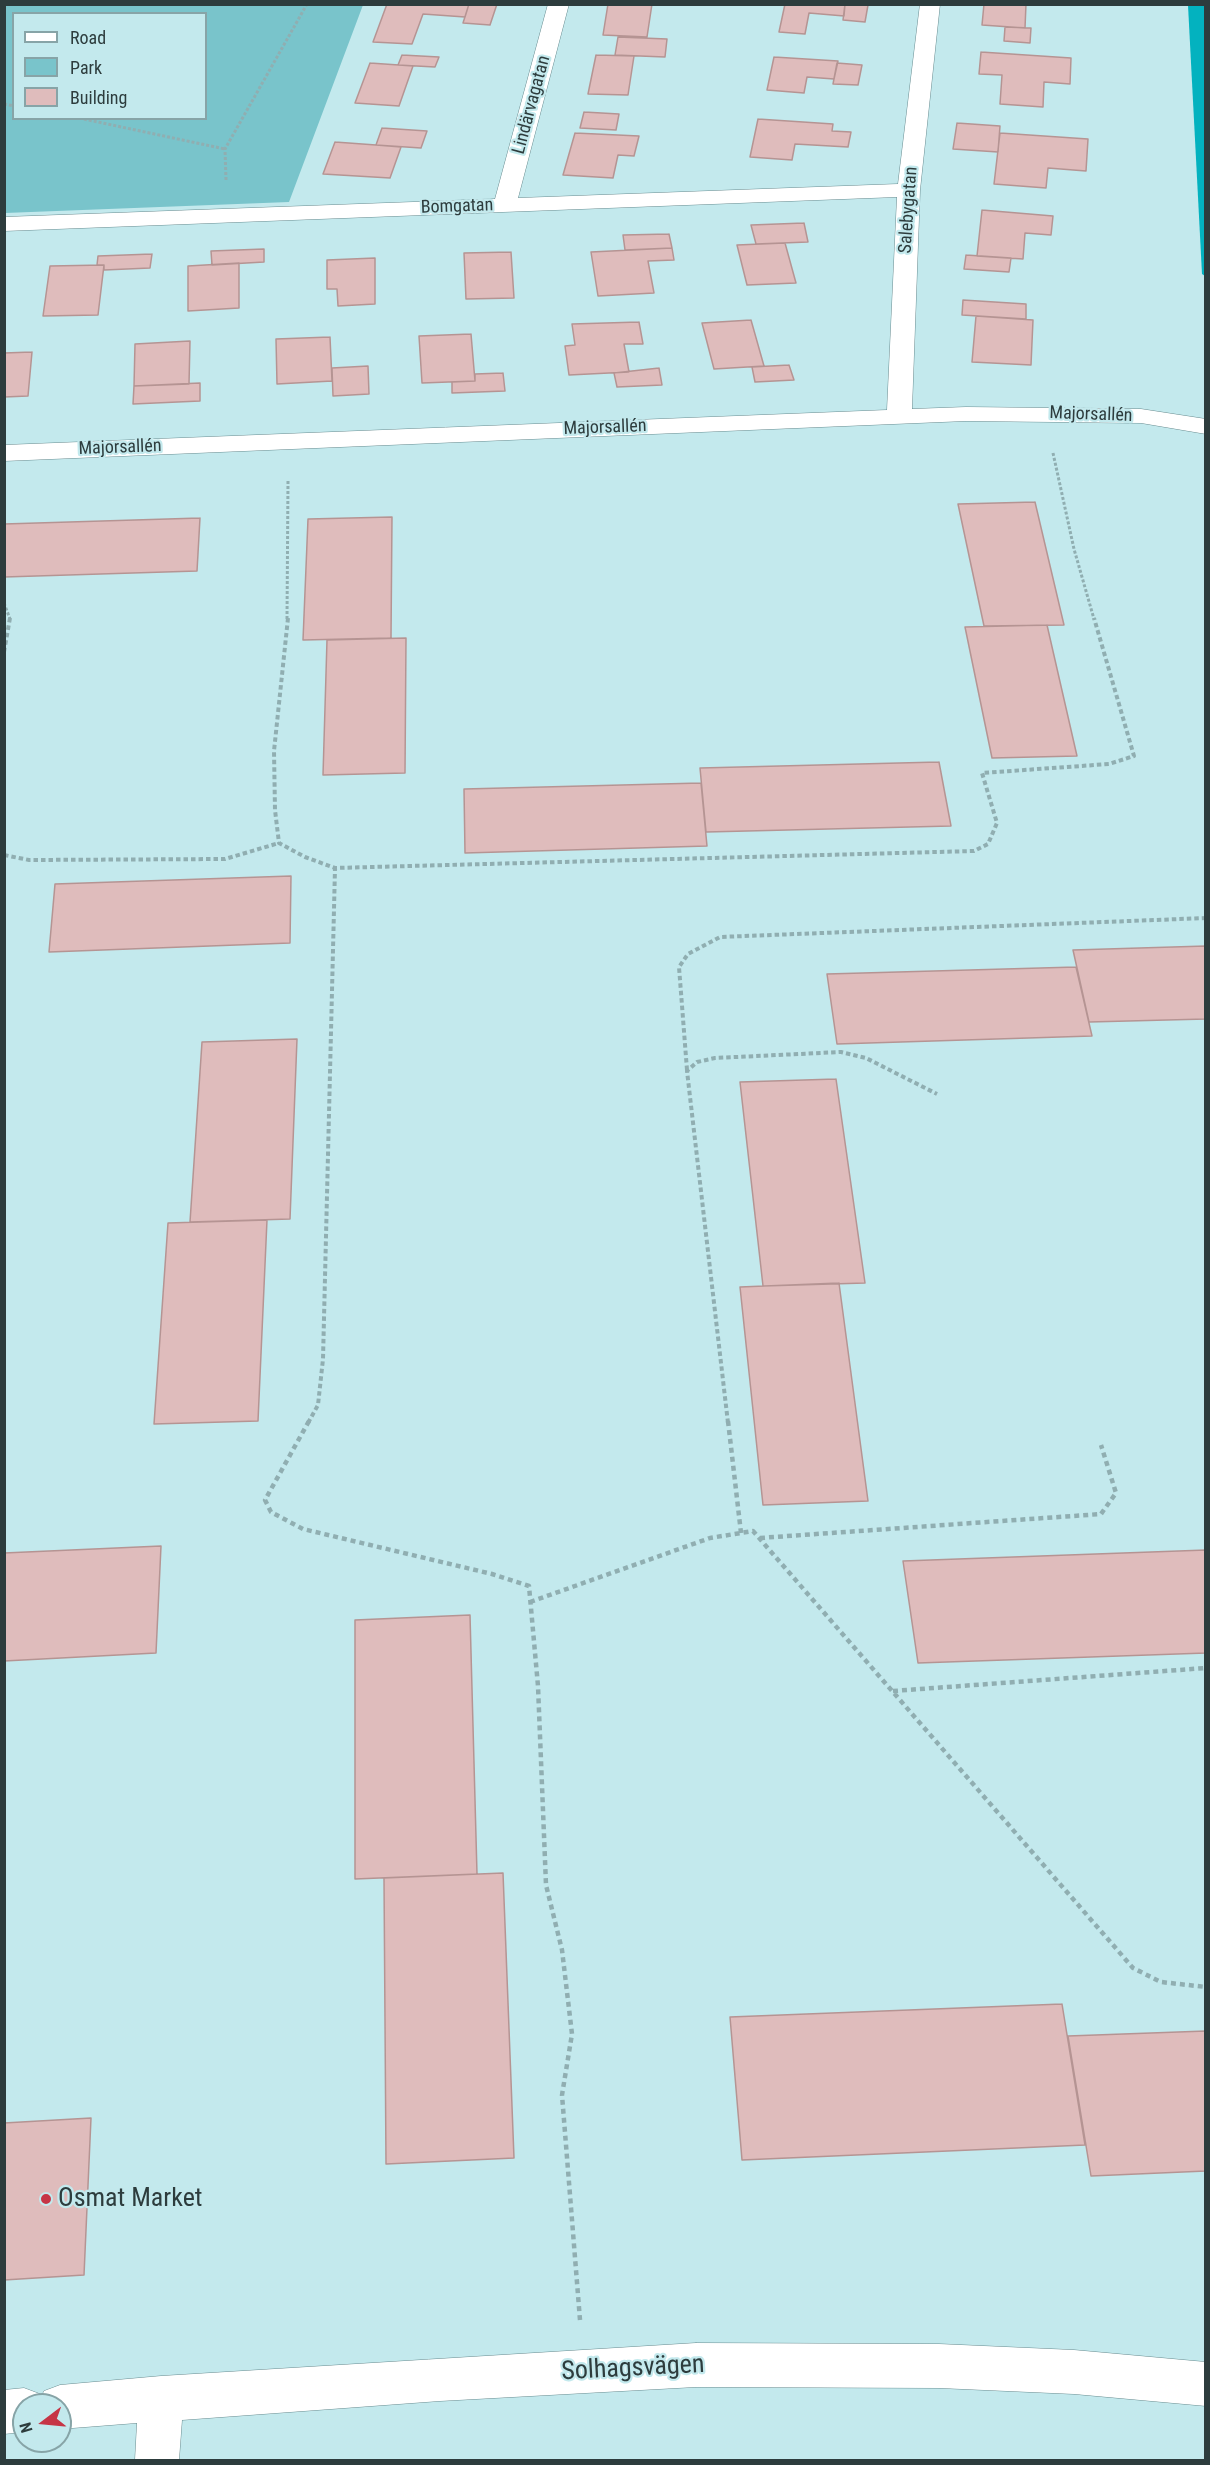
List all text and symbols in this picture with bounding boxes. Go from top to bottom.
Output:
legend [12,12,207,120]
text: Road [70,27,106,48]
street label: Lindärvagatan [509,53,555,157]
text: Park [70,57,102,78]
text: Building [70,87,127,108]
street label: Salebygatan [895,166,923,254]
street label: Bomgatan [420,195,494,219]
street label: Majorsallén [1049,403,1133,427]
street label: Majorsallén [563,416,647,440]
street label: Majorsallén [78,436,162,460]
place label: Osmat Market [58,2183,203,2215]
marker: Osmat Market [39,2192,53,2206]
street label: Solhagsvägen [561,2350,705,2388]
north arrow [12,2393,72,2453]
text: N [16,2420,37,2435]

